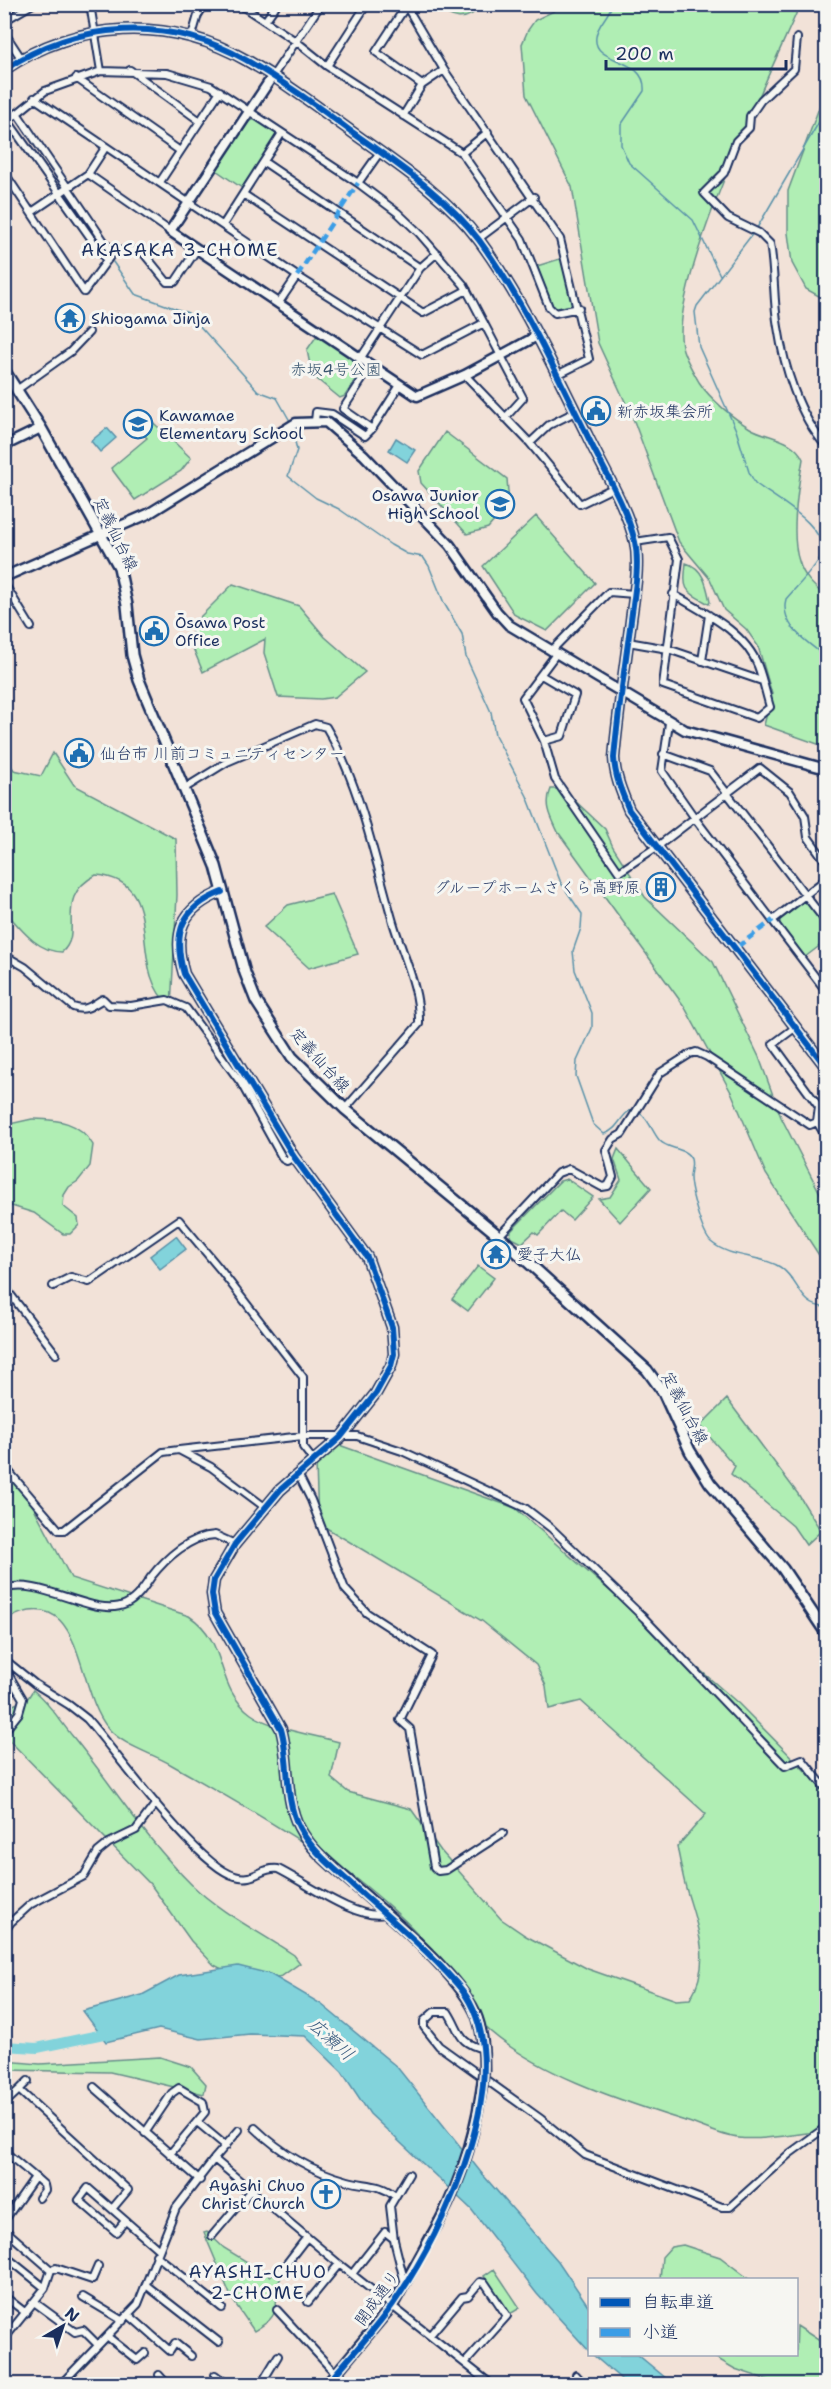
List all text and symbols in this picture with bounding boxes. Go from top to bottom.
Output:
scale bar [606,33,786,71]
text: 200 m [615,42,674,66]
district label: AKASAKA 3-CHOME [81,238,279,262]
temple icon: Shiogama Jinja [54,302,86,334]
place label: Shiogama Jinja [91,308,210,329]
park label: 赤坂4号公園 [290,359,382,380]
public building icon: 新赤坂集会所 [580,395,612,427]
place label: 新赤坂集会所 [617,401,713,422]
place label: Kawamae Elementary School [159,405,303,444]
school or university icon: Kawamae Elementary School [122,408,154,440]
place label: Osawa Junior High School [372,485,479,524]
school or university icon: Osawa Junior High School [484,488,516,520]
street label: 定義仙台線 [89,493,143,575]
place label: Ōsawa Post Office [175,612,266,651]
public building icon: Ōsawa Post Office [138,615,170,647]
public building icon: 仙台市 川前コミュニティセンター [63,737,95,769]
place label: 仙台市 川前コミュニティセンター [100,743,345,764]
building icon: グループホームさくら高野原 [645,871,677,903]
place label: グループホームさくら高野原 [434,877,640,898]
street label: 定義仙台線 [285,1023,355,1097]
temple icon: 愛子大仏 [480,1238,512,1270]
place label: 愛子大仏 [517,1244,581,1265]
street label: 定義仙台線 [657,1368,713,1448]
water label: 広瀬川 [303,2012,359,2066]
place label: Ayashi Chuo Christ Church [202,2175,305,2214]
church icon: Ayashi Chuo Christ Church [310,2178,342,2210]
district label: AYASHI-CHUO 2-CHOME [189,2260,327,2305]
street label: 開成通り [350,2266,404,2330]
legend [588,2278,798,2356]
text: 自転車道 [642,2290,714,2314]
north arrow [33,2296,93,2356]
text: N [61,2303,84,2327]
text: 小道 [642,2320,678,2344]

